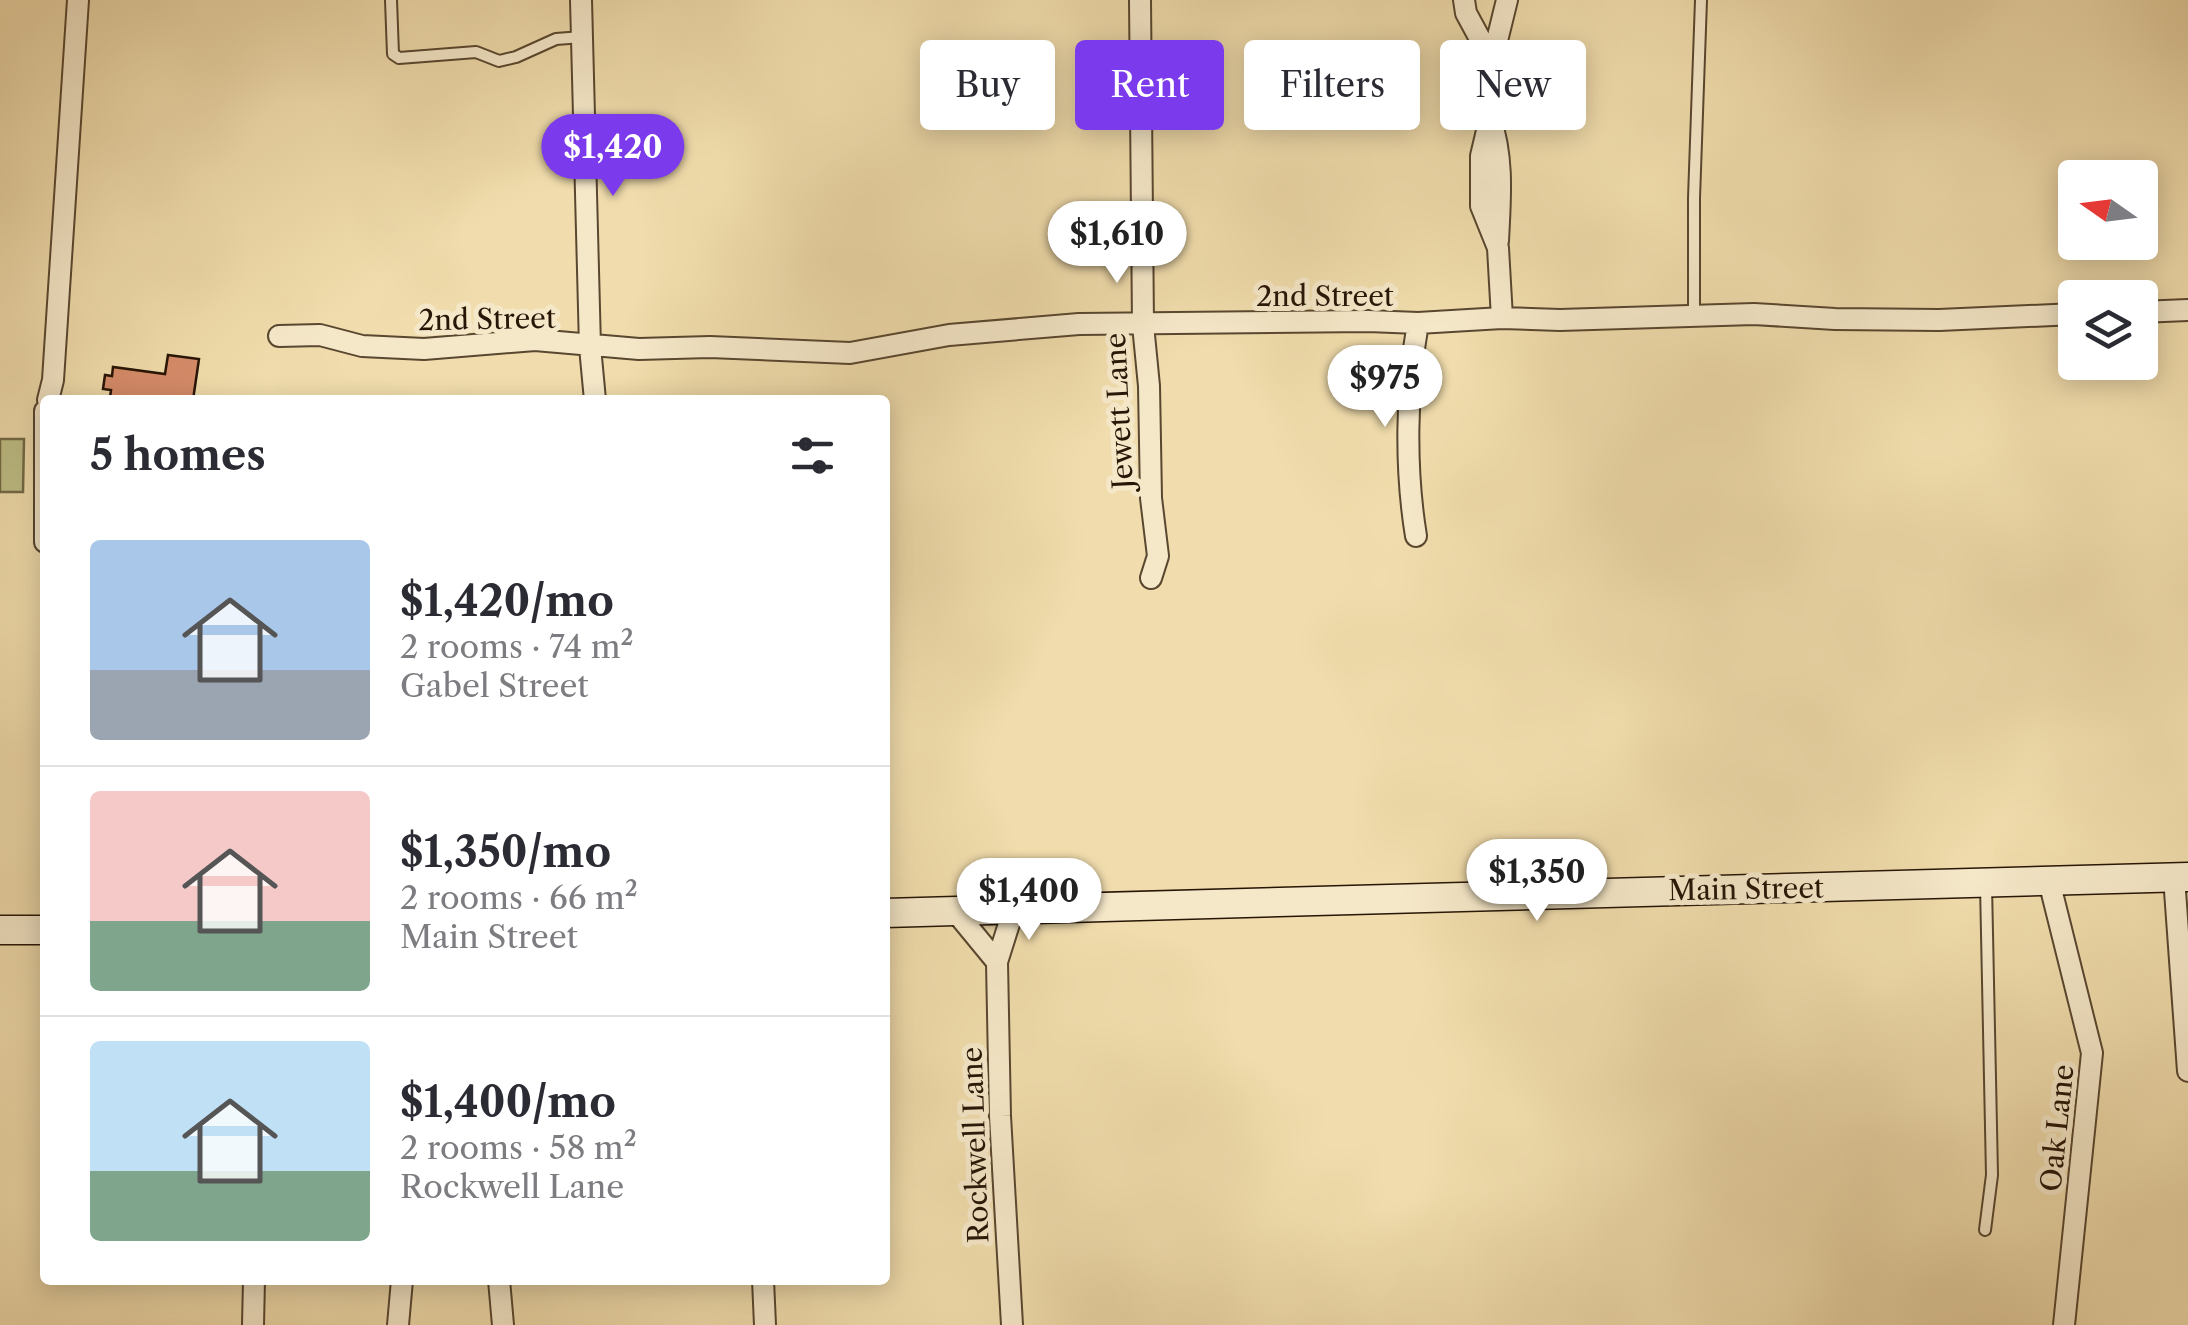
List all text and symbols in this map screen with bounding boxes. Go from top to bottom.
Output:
chip: Buy [920,40,1055,130]
chip: Rent [1075,40,1224,130]
chip: Filters [1244,40,1420,130]
chip: New [1440,40,1586,130]
pin: $1,420 [532,114,694,199]
text: $1,420 [563,127,663,166]
north arrow [2058,160,2158,260]
map controls [2058,160,2158,380]
pin: $1,610 [1036,201,1198,286]
text: $1,610 [1070,214,1164,253]
street label: 2nd Street [1256,279,1394,313]
button: layers [2058,280,2158,380]
street label: 2nd Street [418,301,556,337]
street label: Jewett Lane [1098,332,1140,494]
pin: $975 [1326,345,1444,430]
text: $975 [1349,358,1421,397]
icon: filters [785,428,840,483]
text: 5 homes [90,429,266,481]
text: $1,420/mo [400,575,614,627]
icon: home [170,580,290,700]
text: 2 rooms · 74 m² [400,627,634,666]
text: Gabel Street [400,666,589,705]
text: $1,350/mo [400,826,611,878]
icon: home [170,831,290,951]
pin: $1,350 [1456,839,1618,924]
text: $1,350 [1488,852,1586,891]
pin: $1,400 [948,858,1110,943]
text: $1,400 [979,871,1079,910]
street label: Main Street [1668,871,1824,907]
text: 2 rooms · 66 m² [400,878,638,917]
text: Main Street [400,917,578,956]
street label: Rockwell Lane [955,1046,995,1244]
street label: Oak Lane [2033,1063,2081,1193]
text: $1,400/mo [400,1076,616,1128]
icon: home [170,1081,290,1201]
text: 2 rooms · 58 m² [400,1128,637,1167]
text: Rockwell Lane [400,1167,624,1206]

